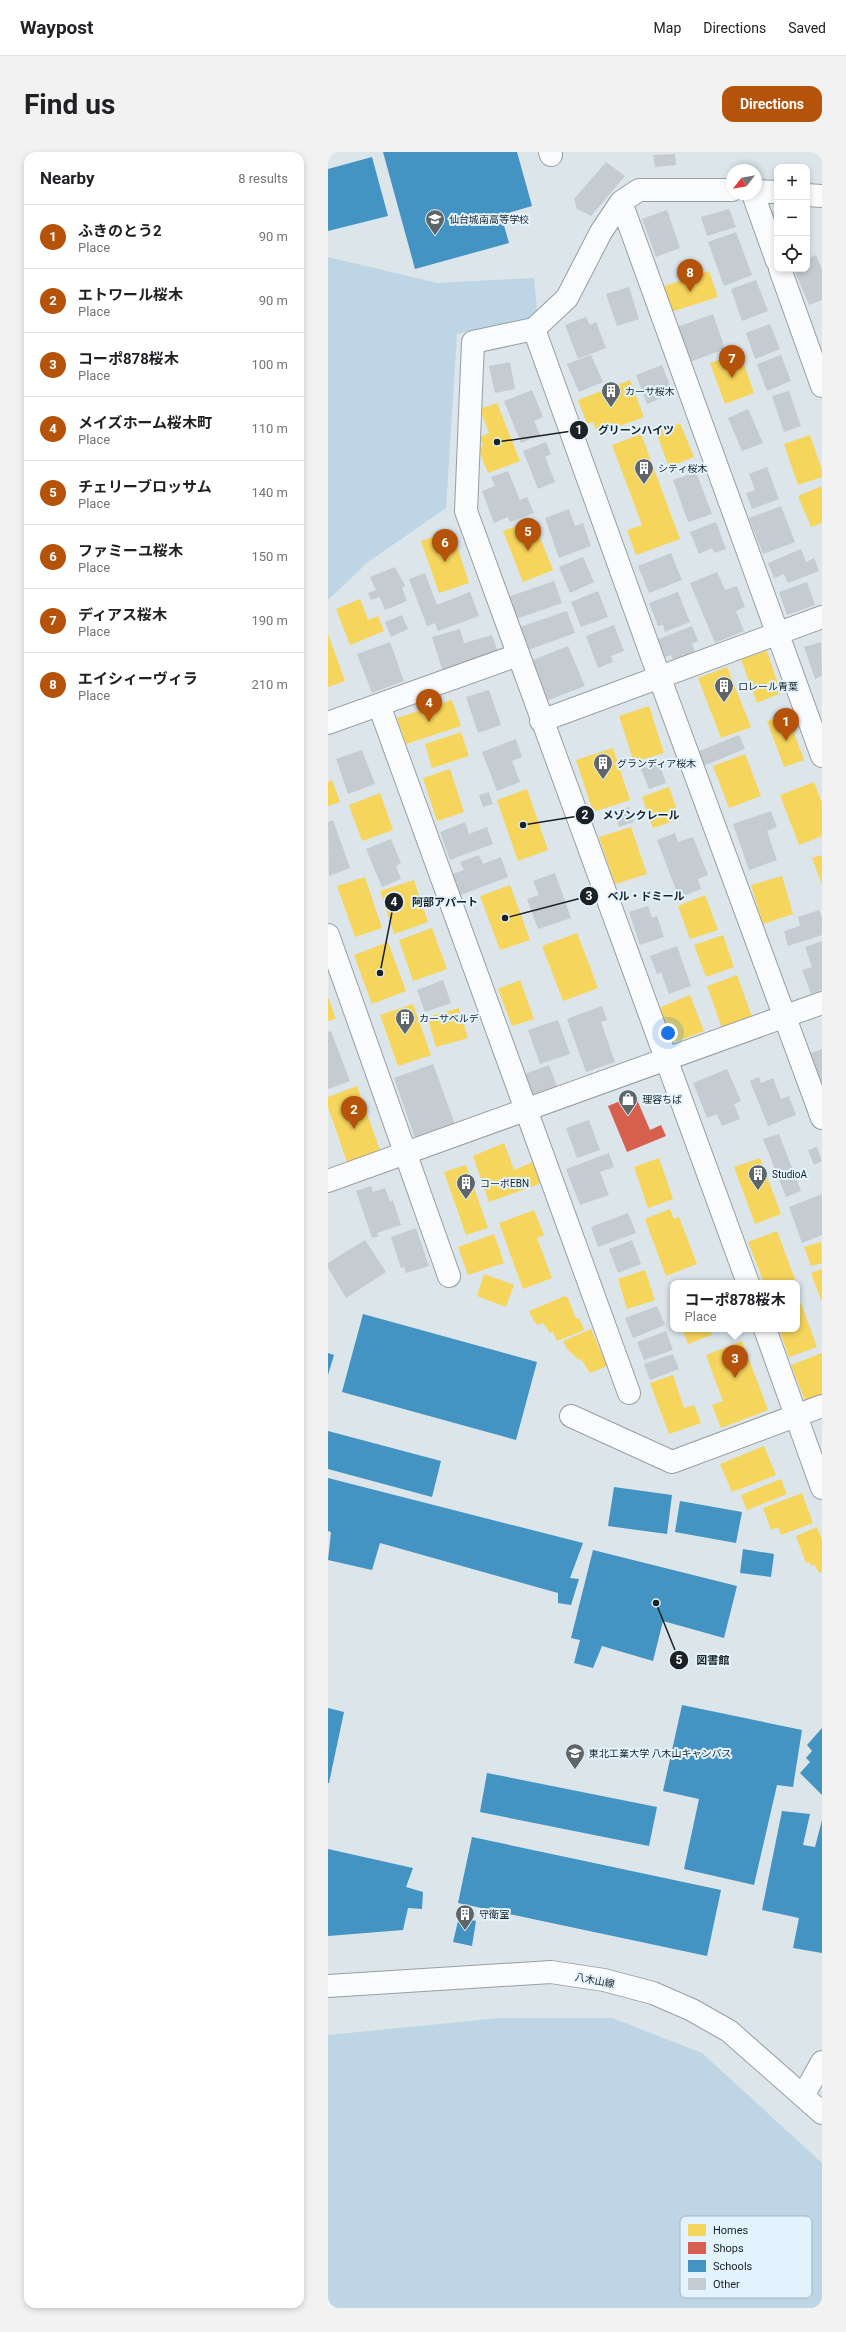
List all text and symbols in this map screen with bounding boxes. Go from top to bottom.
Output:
text: Waypost [20,16,94,39]
text: Map [654,20,681,36]
text: Directions [703,20,766,36]
text: Saved [788,20,826,36]
button: Directions [722,86,822,122]
text: Find us [24,88,115,121]
north arrow [726,164,762,200]
map controls [774,164,810,272]
button: + [774,164,810,200]
text: Nearby [40,168,95,188]
text: 8 results [238,171,288,186]
button: − [774,200,810,236]
school or university icon: 仙台城南高等学校 [424,208,446,236]
place label: 仙台城南高等学校 [449,214,529,225]
text: ふきのとう2 [78,222,162,240]
text: 1 [49,229,57,244]
text: 90 m [259,229,288,244]
button: locate [774,236,810,272]
text: Place [78,240,110,255]
pin: 8 [677,259,703,292]
text: エトワール桜木 [78,286,183,304]
text: 2 [49,293,57,308]
text: 90 m [259,293,288,308]
text: Place [78,304,110,319]
pin: 7 [719,345,745,378]
text: コーポ878桜木 [78,350,179,368]
text: 3 [49,357,57,372]
text: 100 m [251,357,288,372]
text: Place [78,368,110,383]
building icon: カーサ桜木 [600,380,622,408]
place label: カーサ桜木 [625,386,675,397]
text: メイズホーム桜木町 [78,414,212,432]
callout: グリーンハイツ [569,418,682,441]
text: 4 [49,421,57,436]
text: 110 m [251,421,288,436]
text: 1 [576,423,582,437]
text: グリーンハイツ [598,424,674,437]
text: Place [78,432,110,447]
building icon: シティ桜木 [633,457,655,485]
place label: シティ桜木 [658,463,707,474]
text: チェリーブロッサム [78,478,212,496]
text: 5 [49,485,57,500]
text: 140 m [251,485,288,500]
text: Place [78,496,110,511]
pin: 5 [515,518,541,551]
pin: 6 [432,529,458,562]
text: ファミーユ桜木 [78,542,183,560]
text: 6 [49,549,57,564]
text: 150 m [251,549,288,564]
text: Place [78,560,110,575]
text: ディアス桜木 [78,606,167,624]
text: 7 [49,613,57,628]
text: 190 m [251,613,288,628]
text: Place [78,624,110,639]
text: エイシィーヴィラ [78,670,198,688]
building icon: ロレール青葉 [713,675,735,703]
text: 8 [49,677,57,692]
text: 210 m [251,677,288,692]
place label: ロレール青葉 [738,681,798,692]
text: Place [78,688,110,703]
pin: 4 [416,689,442,722]
pin: 1 [773,708,799,741]
building icon: グランディア桜木 [592,752,614,780]
place label: グランディア桜木 [617,758,696,769]
callout: メゾンクレール [575,803,688,826]
text: 2 [582,808,589,822]
text: メゾンクレール [603,809,680,822]
callout: ベル・ドミール [579,885,692,908]
text: 3 [586,889,593,903]
text: ベル・ドミール [608,890,685,903]
callout: 阿部アパート [384,891,486,914]
text: 4 [391,895,398,909]
text: 阿部アパート [412,896,478,909]
building icon: カーサベルデ [394,1007,416,1035]
place label: カーサベルデ [419,1013,479,1024]
your location [658,1023,678,1043]
shop icon: 理容ちば [617,1088,639,1116]
place label: 理容ちば [642,1094,682,1105]
pin: 2 [341,1096,367,1129]
building icon: StudioA [747,1163,769,1191]
place label: StudioA [772,1169,807,1180]
building icon: コーポEBN [455,1172,477,1200]
place label: コーポEBN [480,1178,529,1189]
popup [670,1280,800,1332]
text: コーポ878桜木 [685,1291,785,1309]
text: Place [685,1309,717,1324]
pin: 3 [722,1345,748,1378]
callout: 図書館 [669,1648,738,1671]
text: 5 [676,1653,683,1667]
text: 図書館 [697,1654,730,1667]
school or university icon: 東北工業大学 八木山キャンパス [564,1742,586,1770]
place label: 東北工業大学 八木山キャンパス [589,1748,731,1759]
building icon: 守衛室 [454,1903,476,1931]
place label: 守衛室 [479,1909,509,1920]
street label: 八木山線 [574,1971,616,1990]
legend [680,2216,812,2298]
text: Homes [713,2224,749,2237]
text: Shops [713,2242,744,2255]
text: Schools [713,2260,753,2273]
text: Other [713,2278,740,2291]

